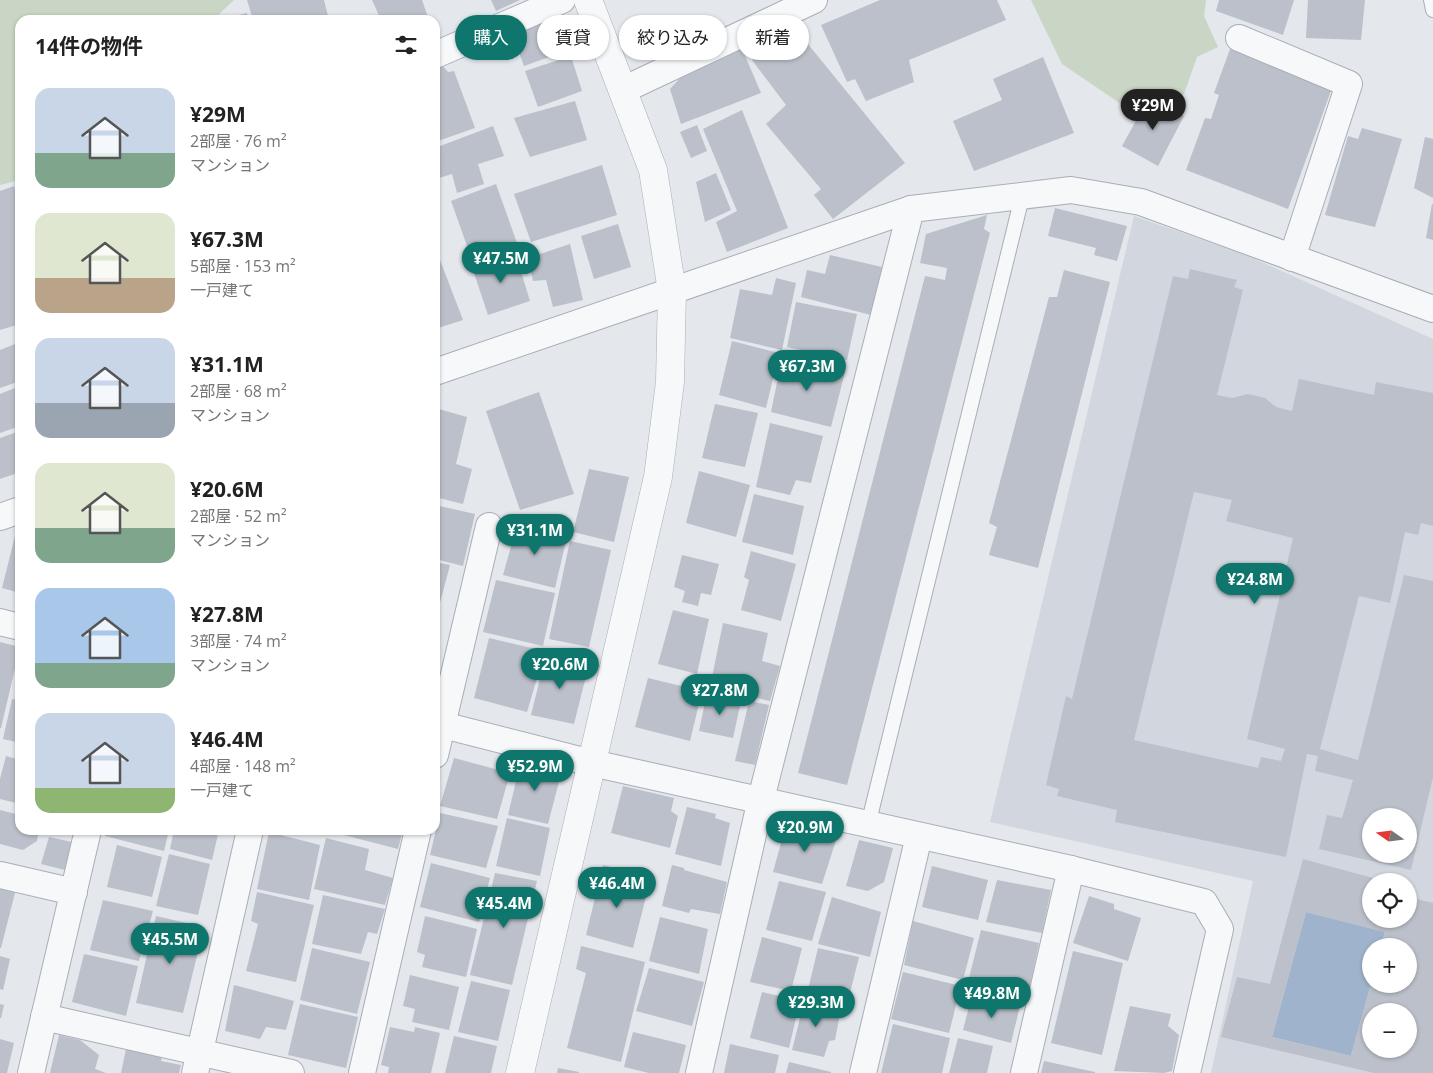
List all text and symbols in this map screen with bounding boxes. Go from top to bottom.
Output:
chip: 購入 [455,15,527,60]
chip: 賃貸 [537,15,609,60]
chip: 絞り込み [619,15,727,60]
chip: 新着 [737,15,809,60]
icon: filters [392,31,420,59]
text: 14件の物件 [35,32,143,60]
pin: ¥29M [1123,88,1183,131]
text: ¥29M [1132,94,1174,116]
text: ¥29M [190,100,246,128]
icon: home [75,108,135,168]
text: 2部屋 · 76 m² [190,130,287,152]
text: マンション [190,154,270,176]
text: ¥67.3M [190,225,264,253]
icon: home [75,233,135,293]
pin: ¥47.5M [460,242,542,284]
text: ¥47.5M [473,247,529,269]
text: 5部屋 · 153 m² [190,255,296,277]
text: 一戸建て [190,279,254,301]
text: ¥31.1M [190,350,264,378]
pin: ¥67.3M [766,350,848,392]
text: ¥67.3M [779,355,835,377]
icon: home [75,358,135,418]
text: 2部屋 · 68 m² [190,380,287,402]
text: マンション [190,404,270,426]
text: ¥20.6M [190,475,264,503]
icon: home [75,483,135,543]
text: 2部屋 · 52 m² [190,505,287,527]
pin: ¥31.1M [494,514,576,556]
text: ¥31.1M [507,519,563,541]
text: マンション [190,529,270,551]
pin: ¥24.8M [1214,562,1296,605]
text: ¥24.8M [1227,568,1283,590]
text: ¥27.8M [190,600,264,628]
icon: home [75,608,135,668]
text: 3部屋 · 74 m² [190,630,287,652]
pin: ¥20.6M [519,648,601,690]
text: ¥20.6M [532,653,588,675]
text: マンション [190,654,270,676]
pin: ¥27.8M [679,674,761,716]
text: ¥27.8M [692,679,748,701]
text: ¥46.4M [190,725,264,753]
icon: home [75,733,135,793]
pin: ¥52.9M [494,750,576,792]
text: 4部屋 · 148 m² [190,755,296,777]
text: ¥52.9M [507,755,563,777]
text: 一戸建て [190,779,254,801]
north arrow [1362,808,1418,862]
map controls [1362,808,1417,1058]
pin: ¥20.9M [764,810,846,853]
text: ¥20.9M [777,816,833,838]
pin: ¥46.4M [576,866,658,909]
text: ¥46.4M [589,872,645,894]
button: locate [1362,873,1417,928]
pin: ¥45.4M [463,886,545,929]
text: ¥45.4M [476,892,532,914]
pin: ¥45.5M [129,922,211,965]
text: ¥45.5M [142,928,198,950]
button: + [1362,938,1417,993]
pin: ¥49.8M [951,976,1033,1019]
text: ¥49.8M [964,982,1020,1004]
pin: ¥29.3M [775,986,857,1028]
text: ¥29.3M [788,991,844,1013]
button: − [1362,1003,1417,1058]

